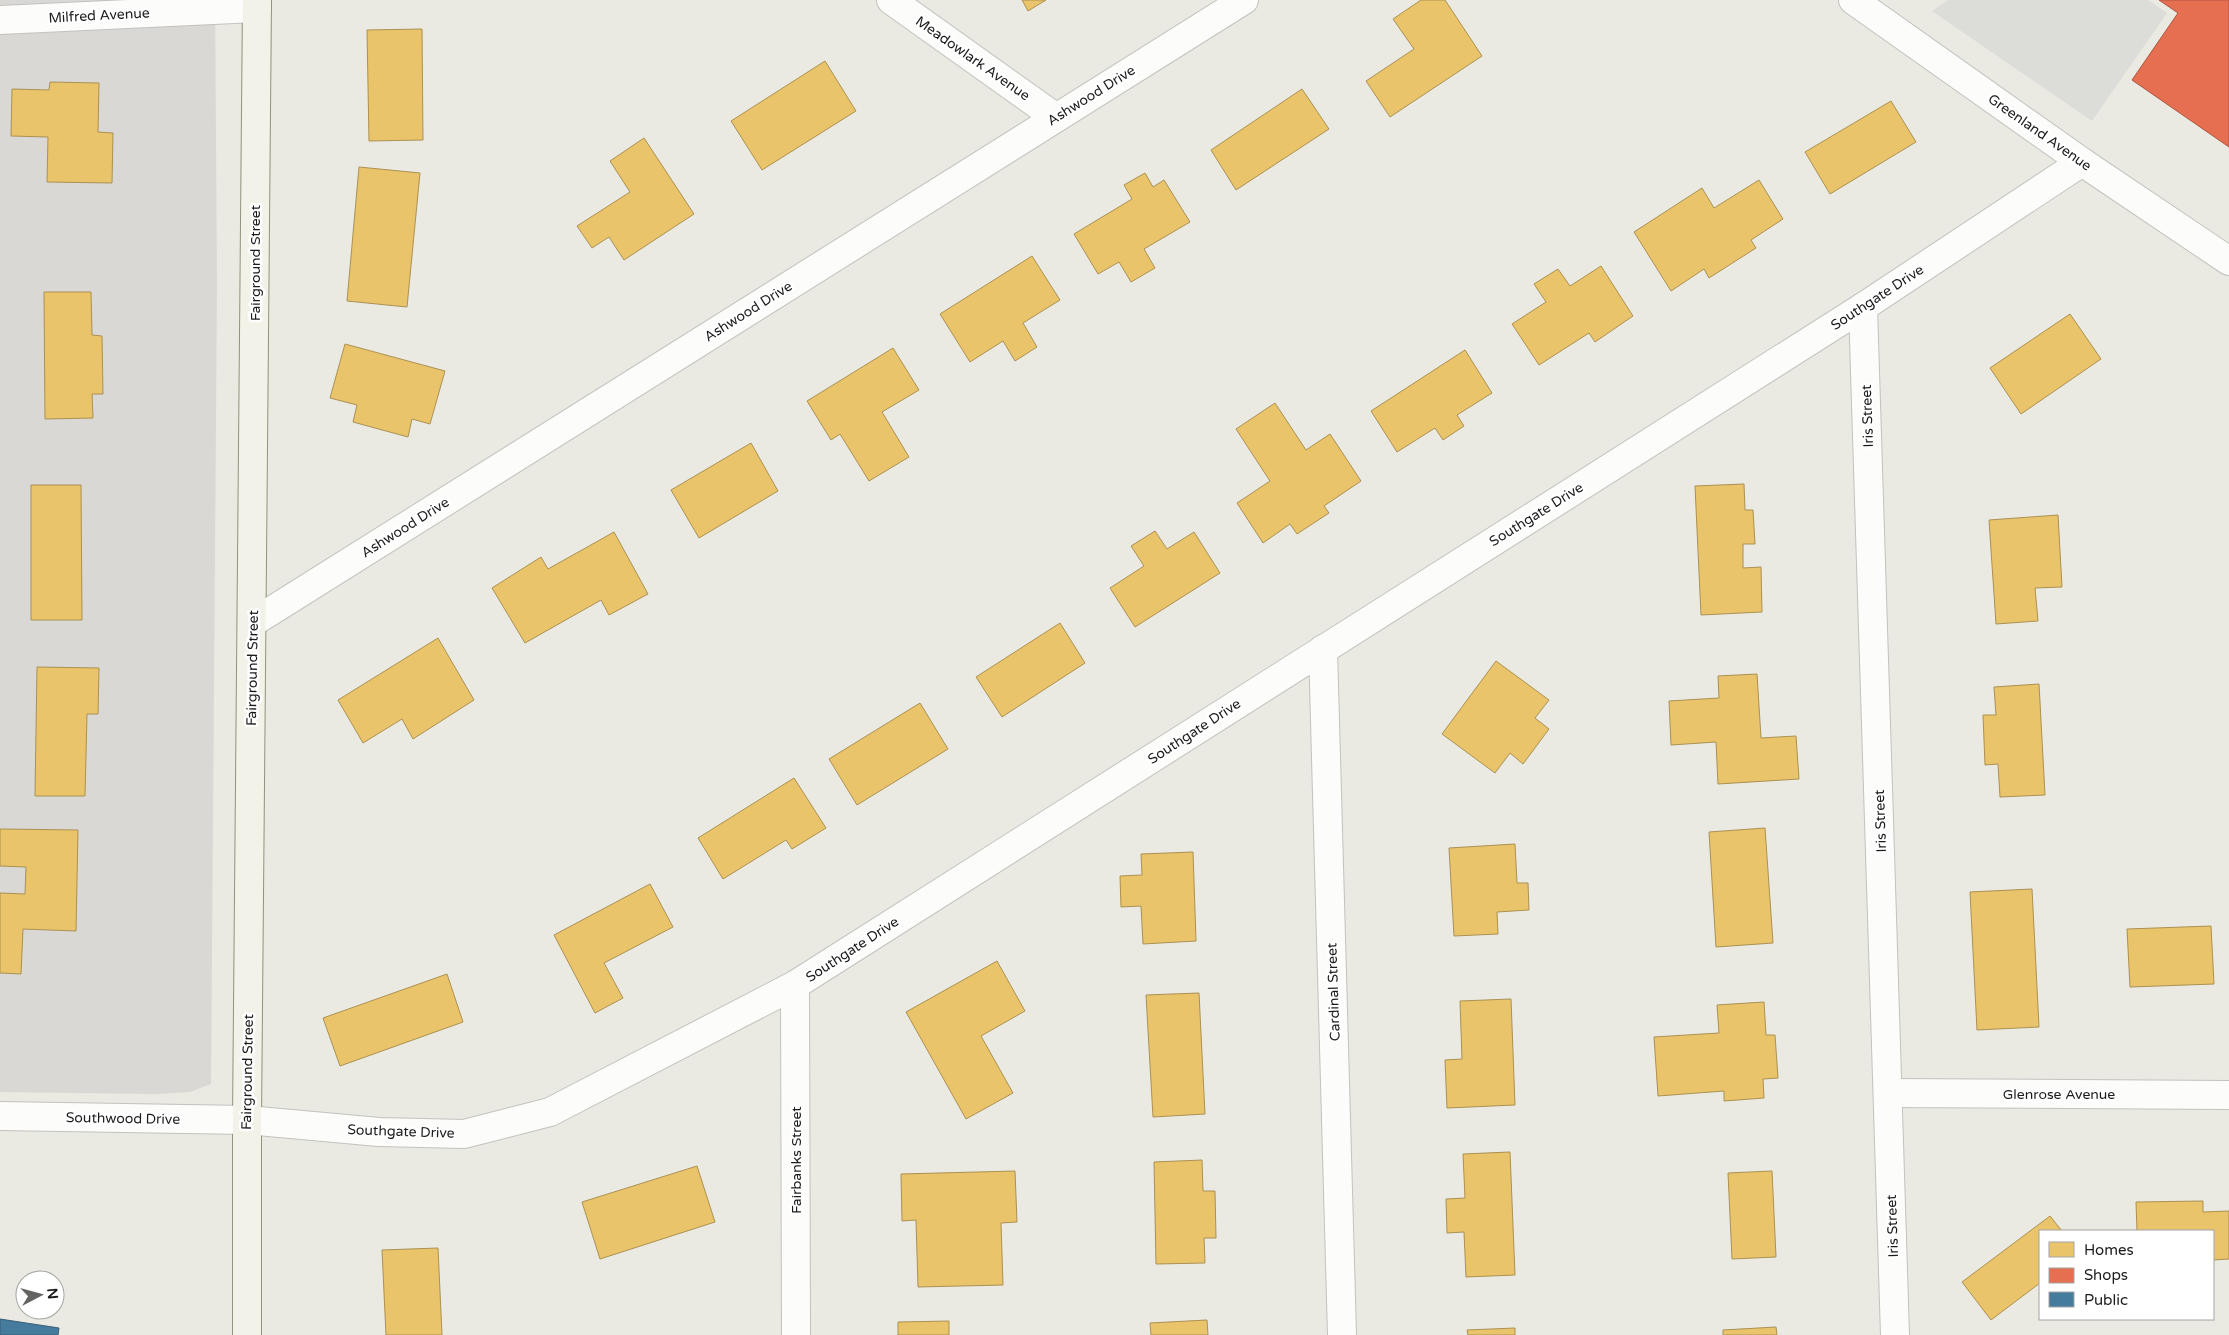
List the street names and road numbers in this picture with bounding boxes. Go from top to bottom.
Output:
street label: Milfred Avenue [48,4,150,27]
street label: Meadowlark Avenue [912,13,1033,104]
street label: Ashwood Drive [1044,62,1138,129]
street label: Greenland Avenue [1985,90,2095,175]
street label: Fairground Street [247,204,264,321]
street label: Southgate Drive [1828,261,1927,334]
street label: Ashwood Drive [701,278,795,345]
street label: Iris Street [1858,384,1877,448]
street label: Southgate Drive [1486,479,1586,550]
street label: Ashwood Drive [358,494,452,561]
street label: Fairground Street [243,609,262,726]
street label: Southgate Drive [1145,695,1244,768]
street label: Iris Street [1871,789,1890,853]
street label: Southgate Drive [803,913,902,986]
street label: Cardinal Street [1323,942,1344,1042]
street label: Fairground Street [238,1013,257,1130]
street label: Glenrose Avenue [2003,1086,2115,1103]
street label: Fairbanks Street [788,1106,805,1214]
street label: Southwood Drive [66,1109,180,1128]
street label: Southgate Drive [347,1121,455,1142]
street label: Iris Street [1883,1194,1902,1258]

